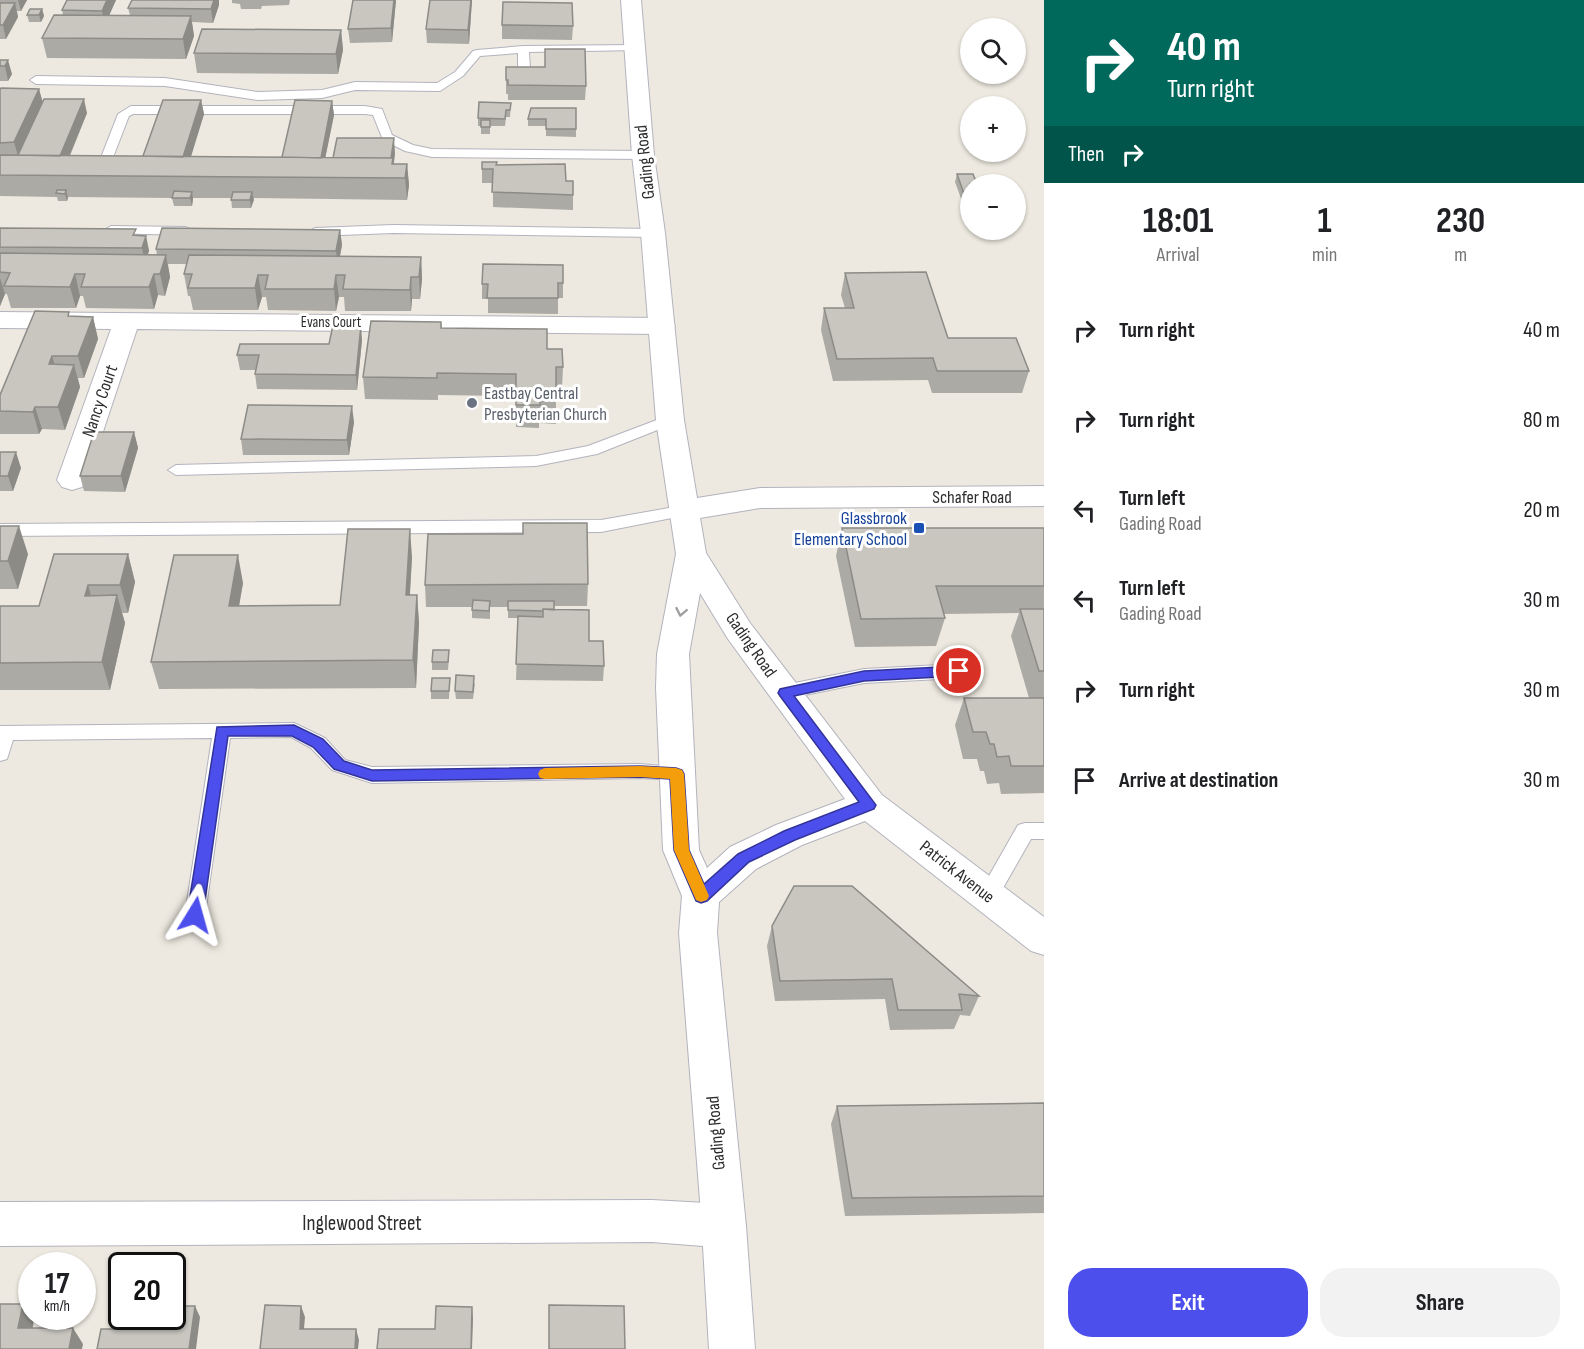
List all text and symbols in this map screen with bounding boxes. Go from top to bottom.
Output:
map controls [960,18,1026,240]
button: search [960,18,1026,84]
text: 40 m [1167,22,1241,73]
icon: right [1068,24,1146,102]
text: Turn right [1167,73,1254,105]
button: + [960,96,1026,162]
street label: Gading Road [631,124,659,200]
icon: right [1116,138,1149,171]
text: Then [1068,141,1104,168]
button: − [960,174,1026,240]
text: 18:01 [1143,200,1213,243]
text: 1 [1318,200,1332,243]
text: 230 [1436,200,1485,243]
text: Arrival [1157,243,1200,267]
text: min [1312,243,1337,267]
text: m [1454,243,1467,267]
street label: Evans Court [301,313,362,332]
icon: right [1068,314,1101,347]
text: Turn right [1119,317,1195,344]
text: 40 m [1523,317,1560,344]
street label: Nancy Court [78,362,122,440]
place label: Eastbay Central Presbyterian Church [484,383,607,425]
marker: Eastbay Central Presbyterian Church [465,396,479,410]
icon: right [1068,404,1101,437]
text: Turn right [1119,407,1195,434]
text: 80 m [1523,407,1560,434]
text: Turn left [1119,485,1185,512]
street label: Schafer Road [932,487,1012,508]
icon: left [1068,494,1101,527]
text: 20 m [1524,497,1560,524]
place label: Glassbrook Elementary School [794,508,907,550]
text: Gading Road [1119,512,1202,536]
marker: Glassbrook Elementary School [912,521,926,535]
text: Turn left [1119,575,1185,602]
icon: left [1068,584,1101,617]
text: 30 m [1523,587,1560,614]
text: Gading Road [1119,602,1202,626]
one-way arrow [675,607,687,616]
street label: Gading Road [721,608,781,682]
pin [933,645,984,696]
icon: arrive [942,654,975,687]
icon: right [1068,674,1101,707]
text: Turn right [1119,677,1195,704]
text: 30 m [1523,677,1560,704]
icon: arrive [1068,764,1101,797]
text: Arrive at destination [1119,767,1278,794]
text: 30 m [1523,767,1560,794]
street label: Patrick Avenue [915,836,999,908]
position arrow [163,883,227,947]
street label: Gading Road [702,1095,730,1171]
street label: Inglewood Street [302,1211,422,1236]
speed limit sign: 20 [108,1252,186,1330]
text: 17 [45,1266,69,1302]
button: Exit [1068,1268,1308,1337]
button: Share [1320,1268,1560,1337]
text: km/h [44,1297,70,1316]

